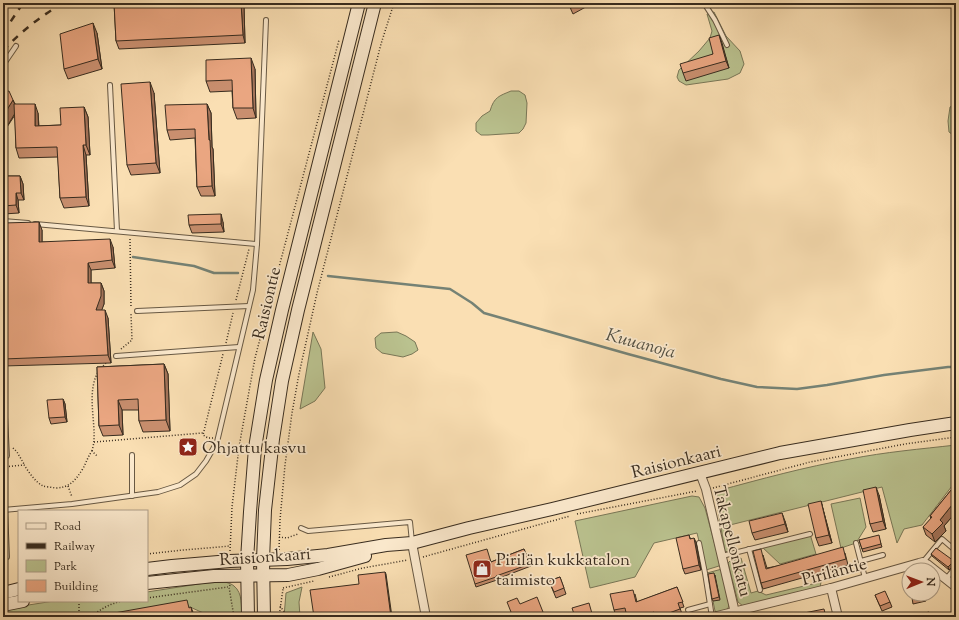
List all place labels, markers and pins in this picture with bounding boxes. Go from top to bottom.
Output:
place icon: Ohjattu kasvu [177,436,199,458]
place label: Ohjattu kasvu [202,437,306,461]
place label: Pirilän kukkatalon taimisto [496,549,630,593]
shop icon: Pirilän kukkatalon taimisto [471,558,493,580]

